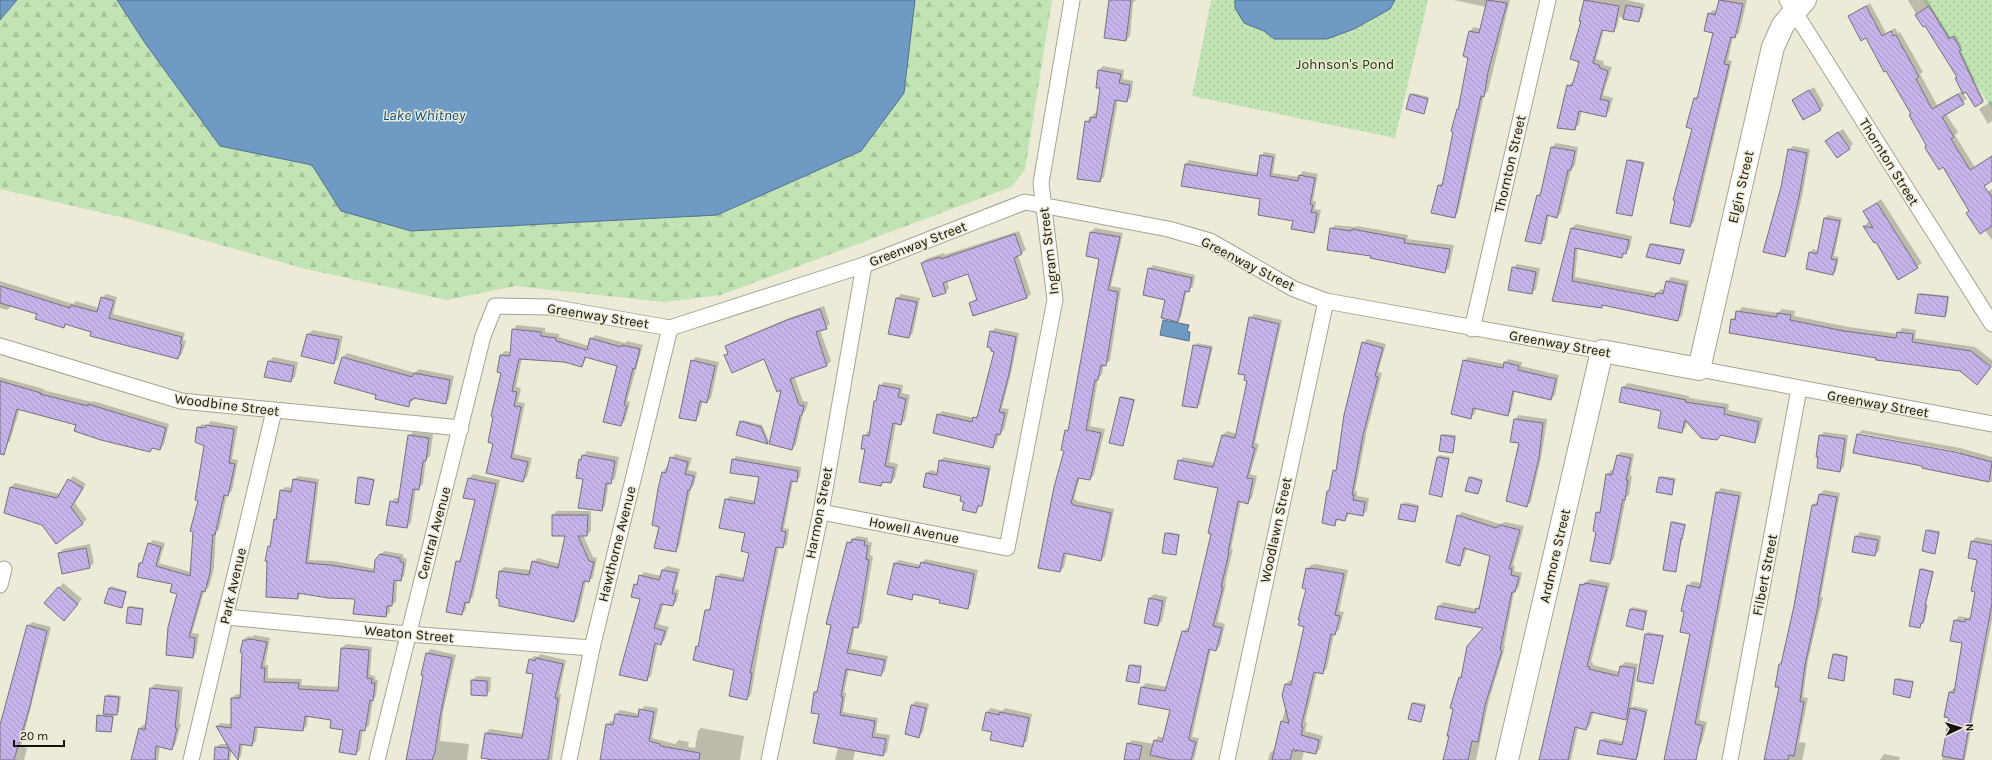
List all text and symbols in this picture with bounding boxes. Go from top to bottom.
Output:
park label: Johnson's Pond [1296,56,1394,73]
water label: Lake Whitney [383,106,466,124]
street label: Thornton Street [1490,113,1530,215]
street label: Thornton Street [1855,115,1923,209]
street label: Elgin Street [1724,149,1758,225]
street label: Ingram Street [1035,206,1063,296]
street label: Greenway Street [867,218,969,270]
street label: Greenway Street [1198,233,1298,295]
street label: Greenway Street [546,300,650,332]
street label: Greenway Street [1508,327,1612,361]
street label: Greenway Street [1826,387,1930,421]
street label: Woodbine Street [174,390,280,420]
street label: Harmon Street [802,466,836,560]
street label: Woodlawn Street [1256,476,1296,584]
street label: Hawthorne Avenue [594,484,640,604]
street label: Central Avenue [413,485,455,581]
street label: Ardmore Street [1536,507,1574,605]
street label: Howell Avenue [867,513,961,547]
street label: Filbert Street [1749,533,1781,617]
street label: Park Avenue [216,546,250,626]
street label: Weaton Street [363,622,455,646]
north arrow [1940,708,1980,748]
scale bar [14,722,64,748]
text: N [1963,723,1976,732]
text: 20 m [20,729,48,743]

